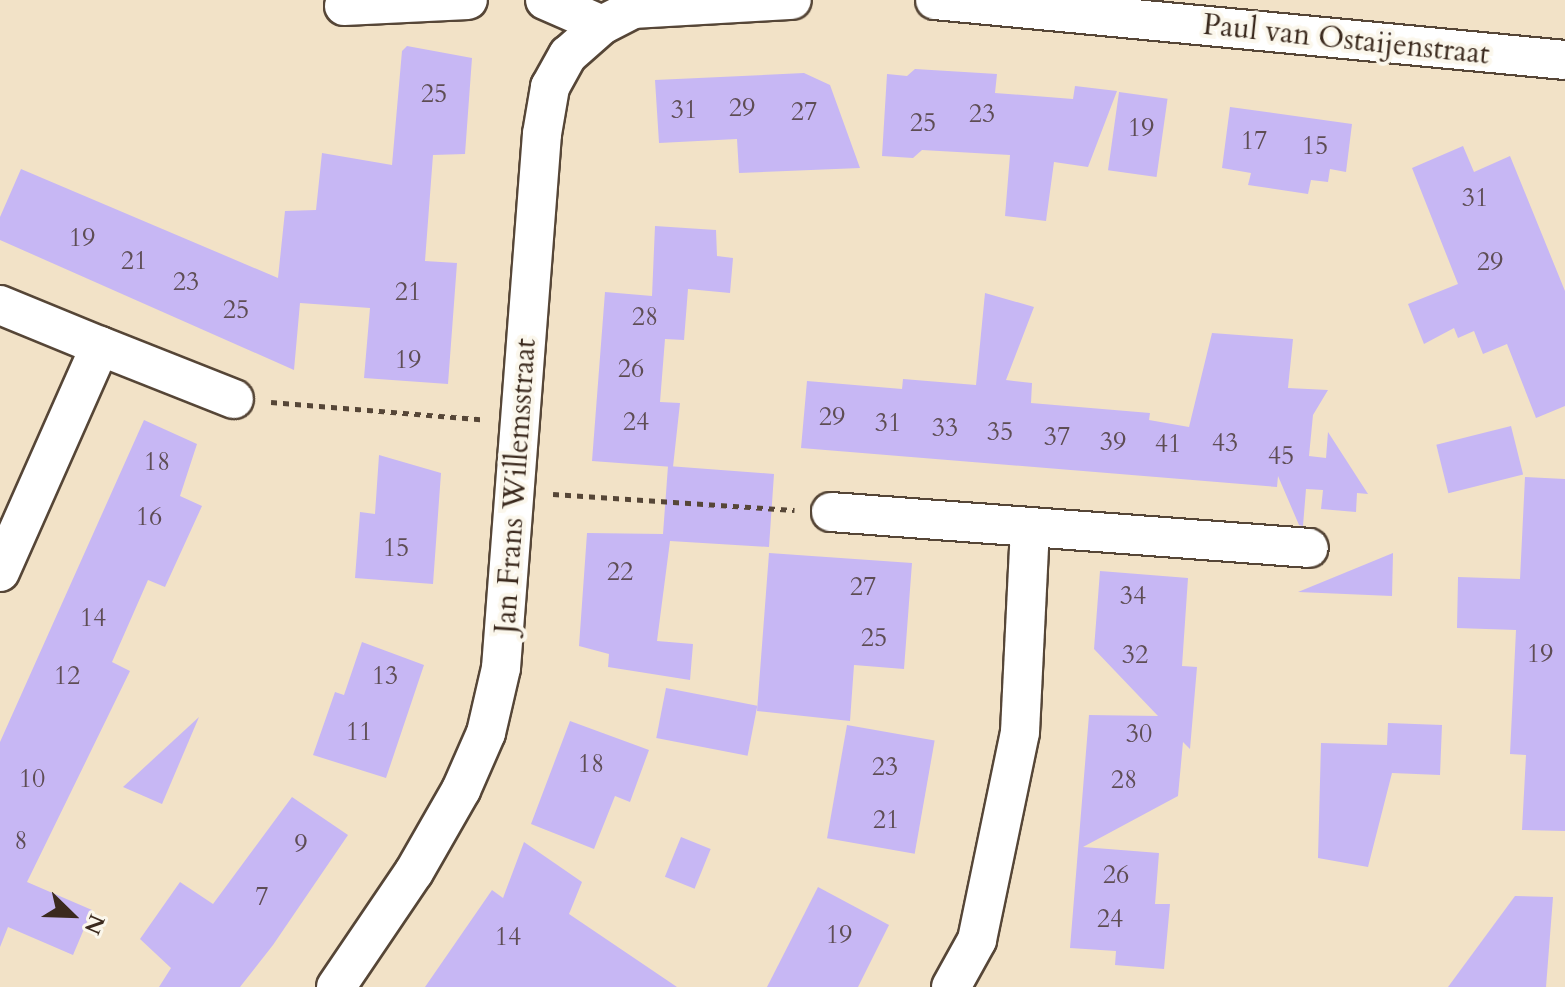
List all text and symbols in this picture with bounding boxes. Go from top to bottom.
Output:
street label: Paul van Ostaijenstraat [1201,7,1491,73]
house number: 25 [421,78,447,110]
house number: 29 [729,92,755,124]
house number: 31 [671,94,697,126]
house number: 27 [791,96,817,128]
house number: 23 [969,98,995,130]
house number: 25 [910,107,936,139]
house number: 19 [1128,112,1154,144]
house number: 17 [1241,125,1267,157]
house number: 15 [1302,130,1328,162]
house number: 31 [1462,182,1488,214]
house number: 19 [69,222,95,254]
house number: 21 [121,245,147,277]
house number: 29 [1477,246,1503,278]
house number: 23 [173,266,199,298]
house number: 21 [395,276,421,308]
house number: 25 [223,294,249,326]
house number: 28 [632,301,658,333]
street label: Jan Frans Willemsstraat [488,337,544,635]
house number: 19 [395,344,421,376]
house number: 26 [618,353,644,385]
house number: 29 [819,401,845,433]
house number: 24 [623,406,649,438]
house number: 31 [875,407,901,439]
house number: 33 [932,412,958,444]
house number: 35 [987,416,1013,448]
house number: 37 [1044,421,1070,453]
house number: 39 [1100,426,1126,458]
house number: 43 [1212,427,1238,459]
house number: 41 [1155,428,1181,460]
house number: 45 [1268,440,1294,472]
house number: 18 [144,446,170,478]
house number: 16 [136,501,162,533]
house number: 15 [383,532,409,564]
house number: 22 [607,556,633,588]
house number: 27 [850,571,876,603]
house number: 34 [1120,580,1146,612]
house number: 14 [80,602,106,634]
house number: 25 [861,622,887,654]
house number: 19 [1527,638,1553,670]
house number: 32 [1122,639,1148,671]
house number: 12 [54,660,80,692]
house number: 13 [372,660,398,692]
house number: 11 [346,716,372,748]
house number: 30 [1126,718,1152,750]
house number: 18 [578,748,604,780]
house number: 23 [872,751,898,783]
house number: 10 [19,763,45,795]
house number: 28 [1111,764,1137,796]
house number: 21 [873,804,899,836]
house number: 8 [14,825,28,857]
house number: 9 [294,828,308,860]
house number: 26 [1103,859,1129,891]
north arrow [32,875,112,955]
house number: 7 [255,881,269,913]
house number: 24 [1097,903,1123,935]
text: N [77,910,112,939]
house number: 19 [826,919,852,951]
house number: 14 [495,921,521,953]

